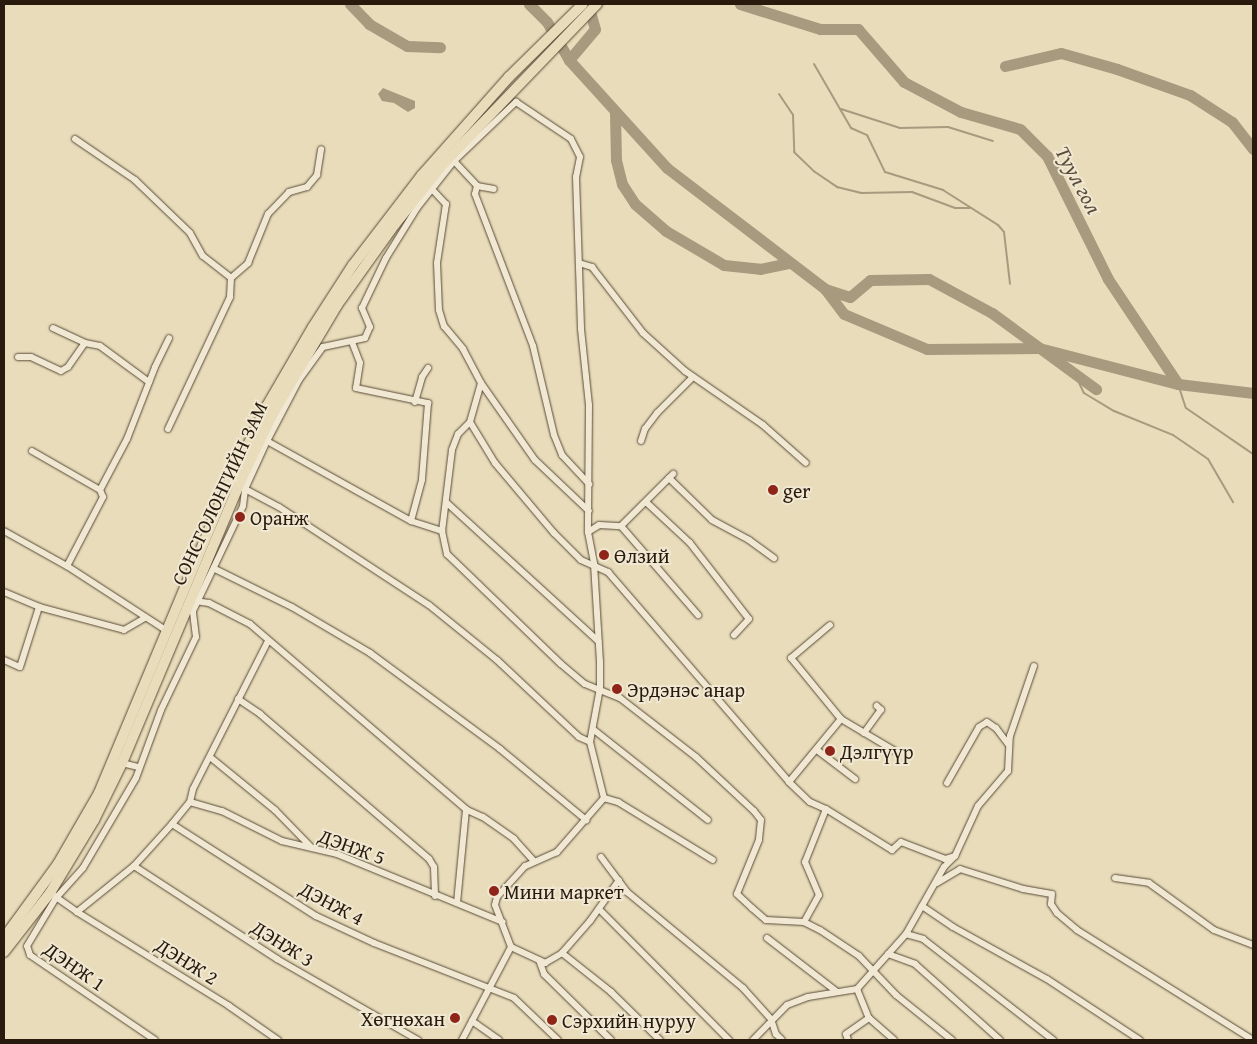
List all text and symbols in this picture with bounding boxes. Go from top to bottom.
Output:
water label: Туул гол [1050,142,1106,218]
street label: СОНСГОЛОНГИЙН ЗАМ [166,397,272,589]
place label: ger [783,478,811,502]
marker: ger [767,484,779,496]
place label: Оранж [250,505,309,529]
marker: Оранж [234,511,246,523]
place label: Өлзий [614,543,670,567]
marker: Өлзий [598,549,610,561]
place label: Эрдэнэс анар [627,677,745,701]
marker: Эрдэнэс анар [611,683,623,695]
place label: Дэлгүүр [840,739,913,763]
marker: Дэлгүүр [824,745,836,757]
street label: ДЭНЖ 5 [315,823,389,869]
street label: ДЭНЖ 4 [296,876,368,930]
place label: Мини маркет [504,879,624,903]
marker: Мини маркет [488,885,500,897]
street label: ДЭНЖ 3 [247,914,319,972]
street label: ДЭНЖ 2 [151,932,223,990]
street label: ДЭНЖ 1 [40,936,110,996]
place label: Хөгнөхан [361,1006,445,1030]
place label: Сэрхийн нуруу [562,1008,696,1032]
marker: Хөгнөхан [449,1012,461,1024]
marker: Сэрхийн нуруу [546,1014,558,1026]

